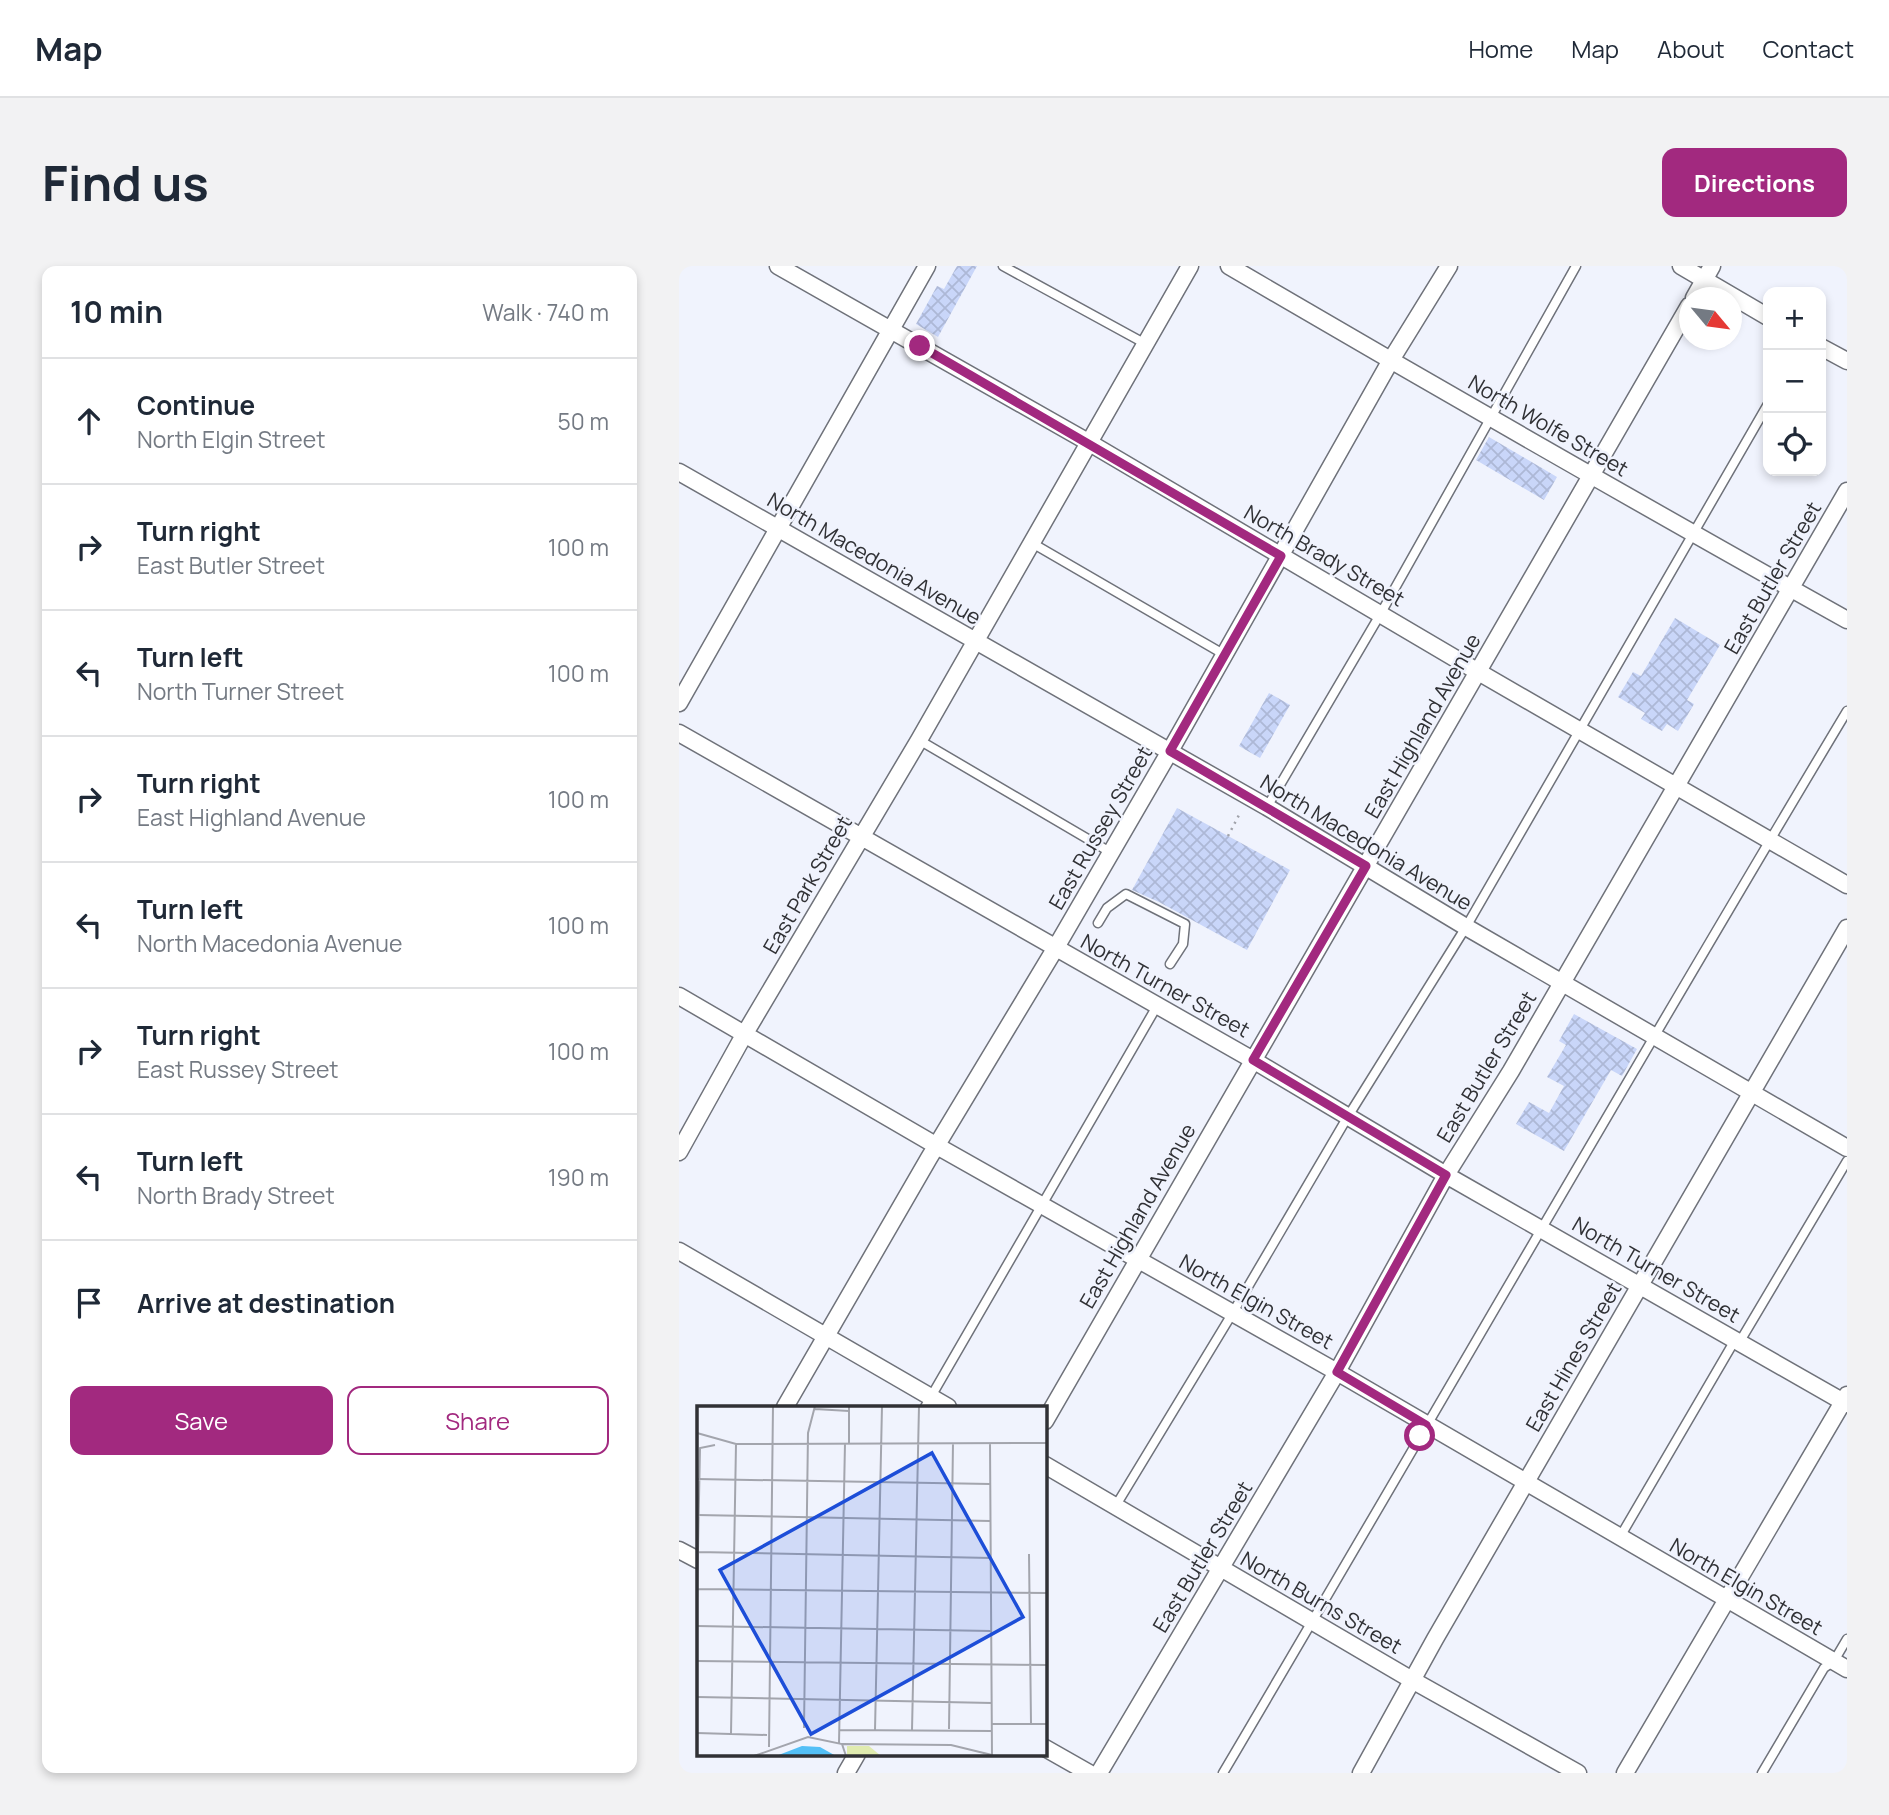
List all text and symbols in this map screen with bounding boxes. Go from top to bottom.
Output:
text: Map [35,26,103,71]
text: Home [1468,32,1533,65]
text: Map [1571,32,1619,65]
text: About [1657,32,1725,65]
text: Contact [1763,32,1854,65]
button: Directions [1662,148,1847,217]
text: Find us [42,149,209,216]
north arrow [1679,287,1742,350]
map controls [1763,287,1826,476]
button: + [1763,287,1826,350]
text: 10 min [70,291,163,332]
text: Walk · 740 m [482,296,609,328]
route end [904,330,935,361]
button: − [1763,350,1826,413]
street label: North Wolfe Street [1463,368,1634,482]
text: Continue [137,387,255,423]
icon: ahead [70,402,108,440]
text: 50 m [558,405,609,437]
button: locate [1763,413,1826,476]
text: North Elgin Street [137,423,325,455]
street label: North Macedonia Avenue [763,485,986,631]
street label: East Butler Street [1717,496,1827,659]
street label: North Brady Street [1239,498,1410,612]
text: Turn right [137,513,261,549]
icon: right [70,528,108,566]
text: 100 m [548,531,609,563]
text: East Butler Street [137,549,325,581]
street label: East Highland Avenue [1358,628,1487,823]
text: Turn left [137,639,244,675]
icon: left [70,654,108,692]
text: 100 m [548,657,609,689]
text: North Turner Street [137,675,344,707]
street label: East Russey Street [1042,741,1158,914]
text: Turn right [137,765,261,801]
street label: North Macedonia Avenue [1255,768,1478,917]
icon: right [70,780,108,818]
text: 100 m [548,783,609,815]
text: East Highland Avenue [137,801,366,833]
street label: East Park Street [756,810,858,959]
text: Turn left [137,891,244,927]
icon: left [70,906,108,944]
text: 100 m [548,909,609,941]
text: North Macedonia Avenue [137,927,402,959]
street label: North Turner Street [1076,927,1255,1043]
street label: East Butler Street [1430,986,1542,1147]
text: Turn right [137,1017,261,1053]
icon: right [70,1032,108,1070]
text: 100 m [548,1035,609,1067]
text: East Russey Street [137,1053,339,1085]
street label: East Highland Avenue [1073,1118,1202,1313]
text: Turn left [137,1143,244,1179]
icon: left [70,1158,108,1196]
text: 190 m [548,1161,609,1193]
text: North Brady Street [137,1179,335,1211]
street label: North Turner Street [1568,1210,1745,1329]
street label: North Elgin Street [1174,1247,1338,1355]
street label: East Hines Street [1519,1277,1627,1436]
icon: arrive [70,1284,108,1322]
text: Arrive at destination [137,1285,395,1321]
button: Save [70,1386,333,1455]
button: Share [347,1386,609,1455]
inset map [697,1406,1047,1756]
route start [1404,1420,1435,1451]
street label: East Butler Street [1146,1476,1258,1637]
street label: North Elgin Street [1665,1531,1828,1641]
street label: North Burns Street [1236,1545,1407,1660]

